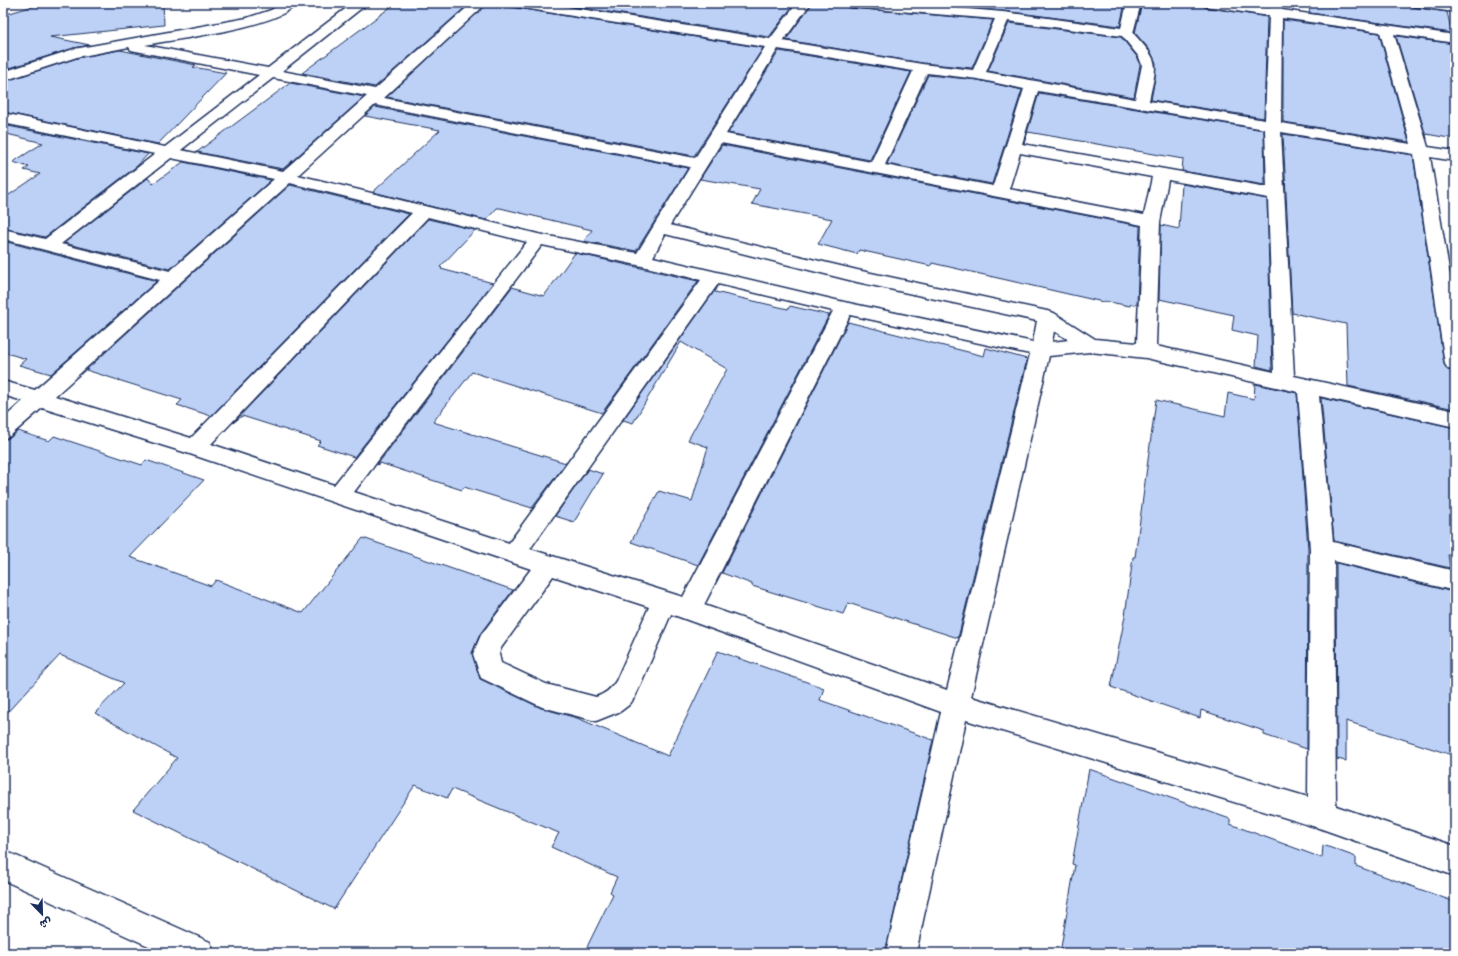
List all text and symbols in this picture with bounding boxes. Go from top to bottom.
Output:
north arrow [22,894,62,934]
text: ش [37,913,55,934]

